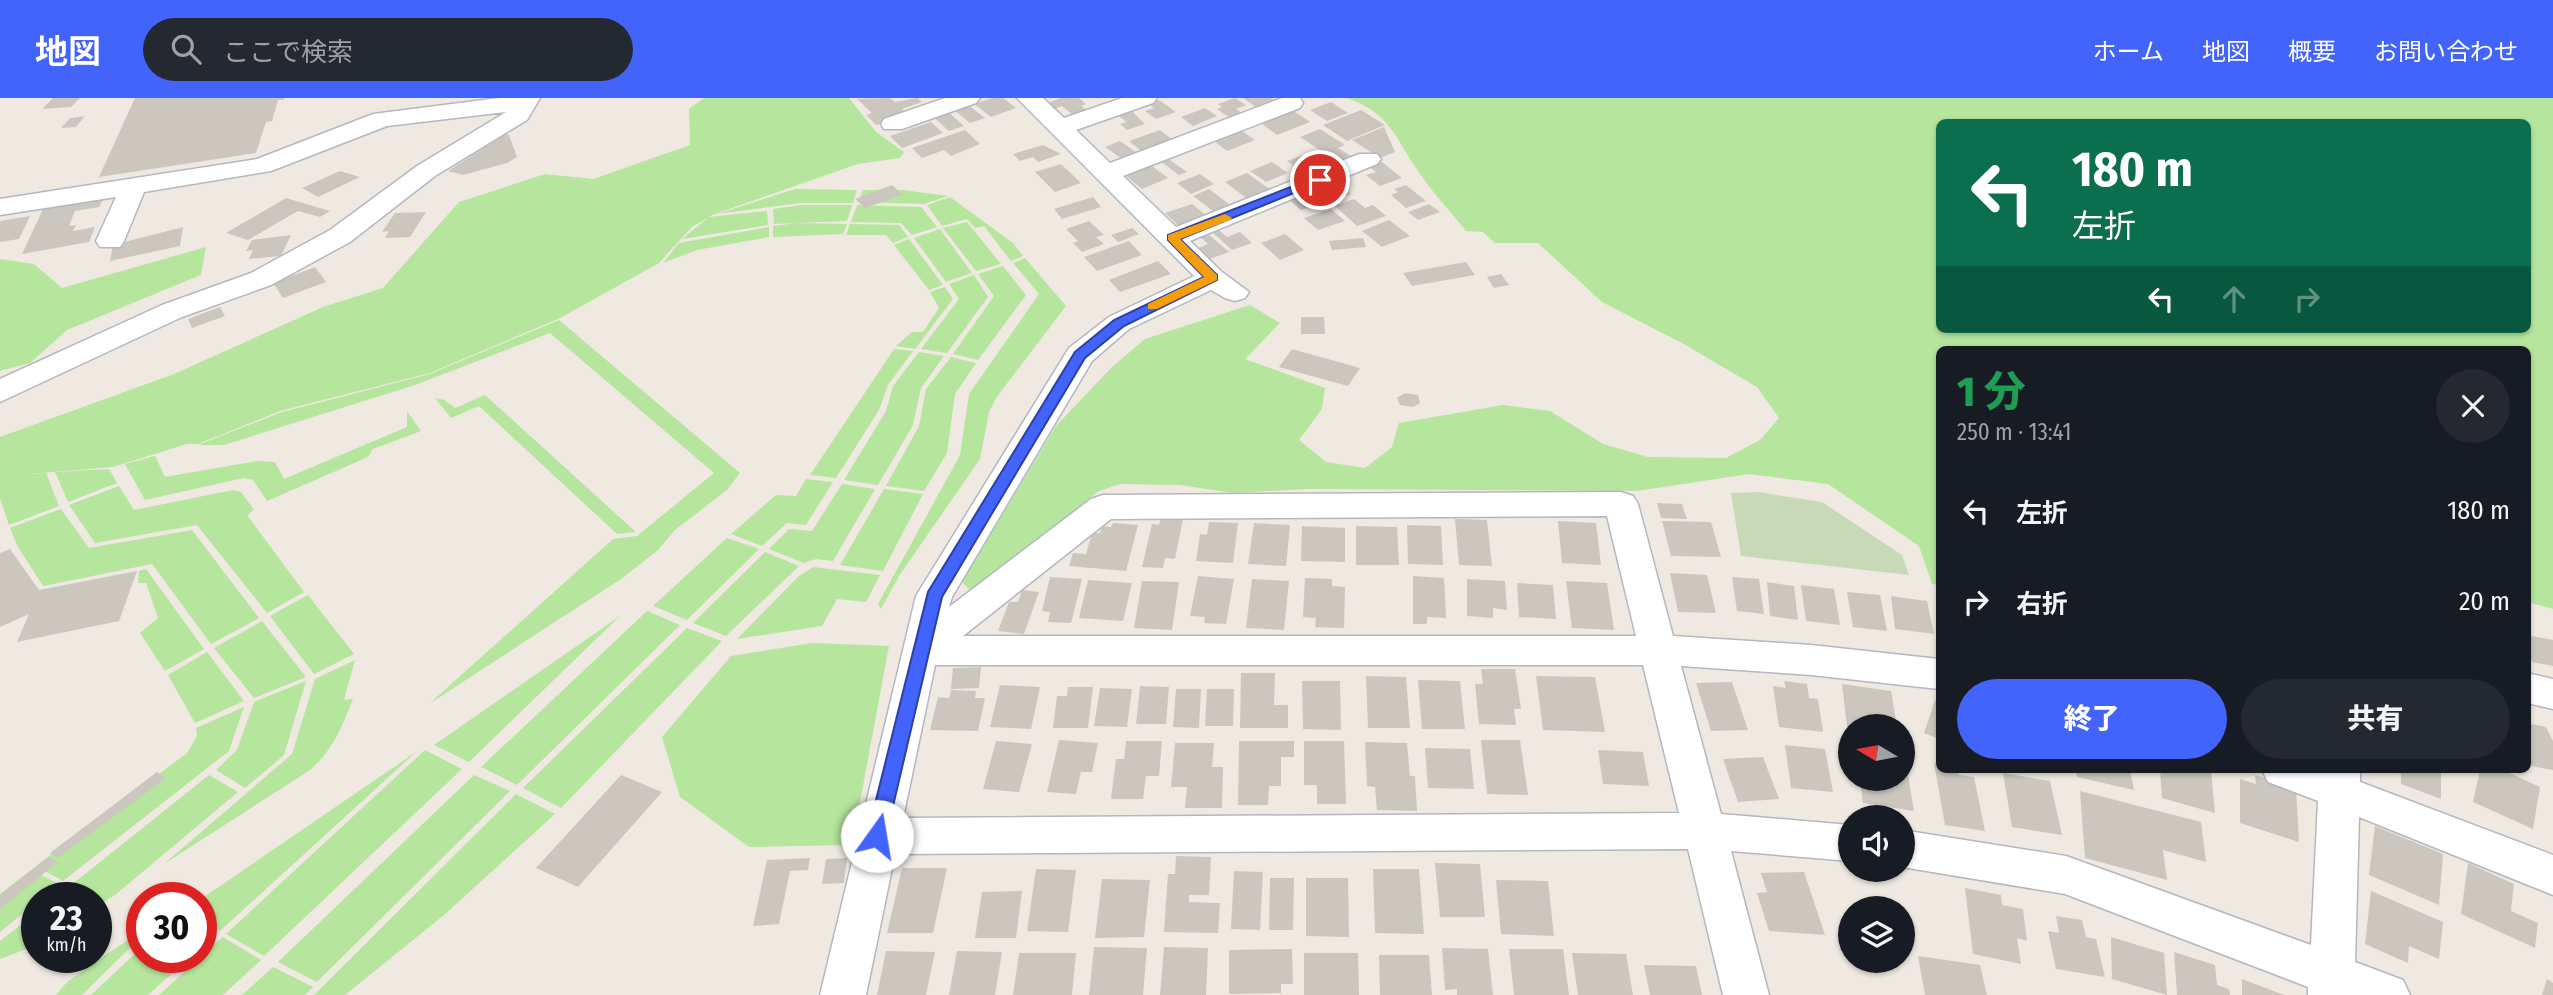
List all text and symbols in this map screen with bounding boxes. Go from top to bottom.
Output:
search box [143,18,633,81]
icon: search [167,30,205,68]
text: 地図 [35,32,101,72]
text: ここで検索 [223,37,353,68]
text: ホーム [2093,38,2164,66]
text: 地図 [2202,38,2250,66]
text: 概要 [2288,38,2336,66]
text: お問い合わせ [2374,38,2518,66]
text: 180 m [2072,140,2193,199]
icon: left [1957,147,2048,238]
pin [1290,150,1350,210]
icon: arrive [1301,161,1339,199]
text: 左折 [2072,207,2136,245]
icon: left [2142,280,2180,318]
icon: ahead [2215,280,2253,318]
icon: right [2288,280,2326,318]
text: 1 分 [1957,367,2026,417]
button: close [2436,369,2510,443]
text: 250 m · 13:41 [1957,418,2071,446]
icon: left [1957,492,1995,530]
text: 180 m [2447,495,2510,526]
text: 左折 [2016,498,2068,529]
icon: right [1957,583,1995,621]
text: 20 m [2459,586,2510,617]
text: 右折 [2016,589,2068,620]
button: 終了 [1957,679,2227,759]
button: 共有 [2241,679,2510,759]
north arrow [1838,714,1914,791]
map controls [1838,714,1915,973]
position arrow [840,799,914,873]
button: sound [1838,805,1915,882]
speed limit sign: 30 [126,882,217,973]
button: layers [1838,896,1915,973]
text: 23 [50,897,83,939]
text: km/h [46,934,87,956]

